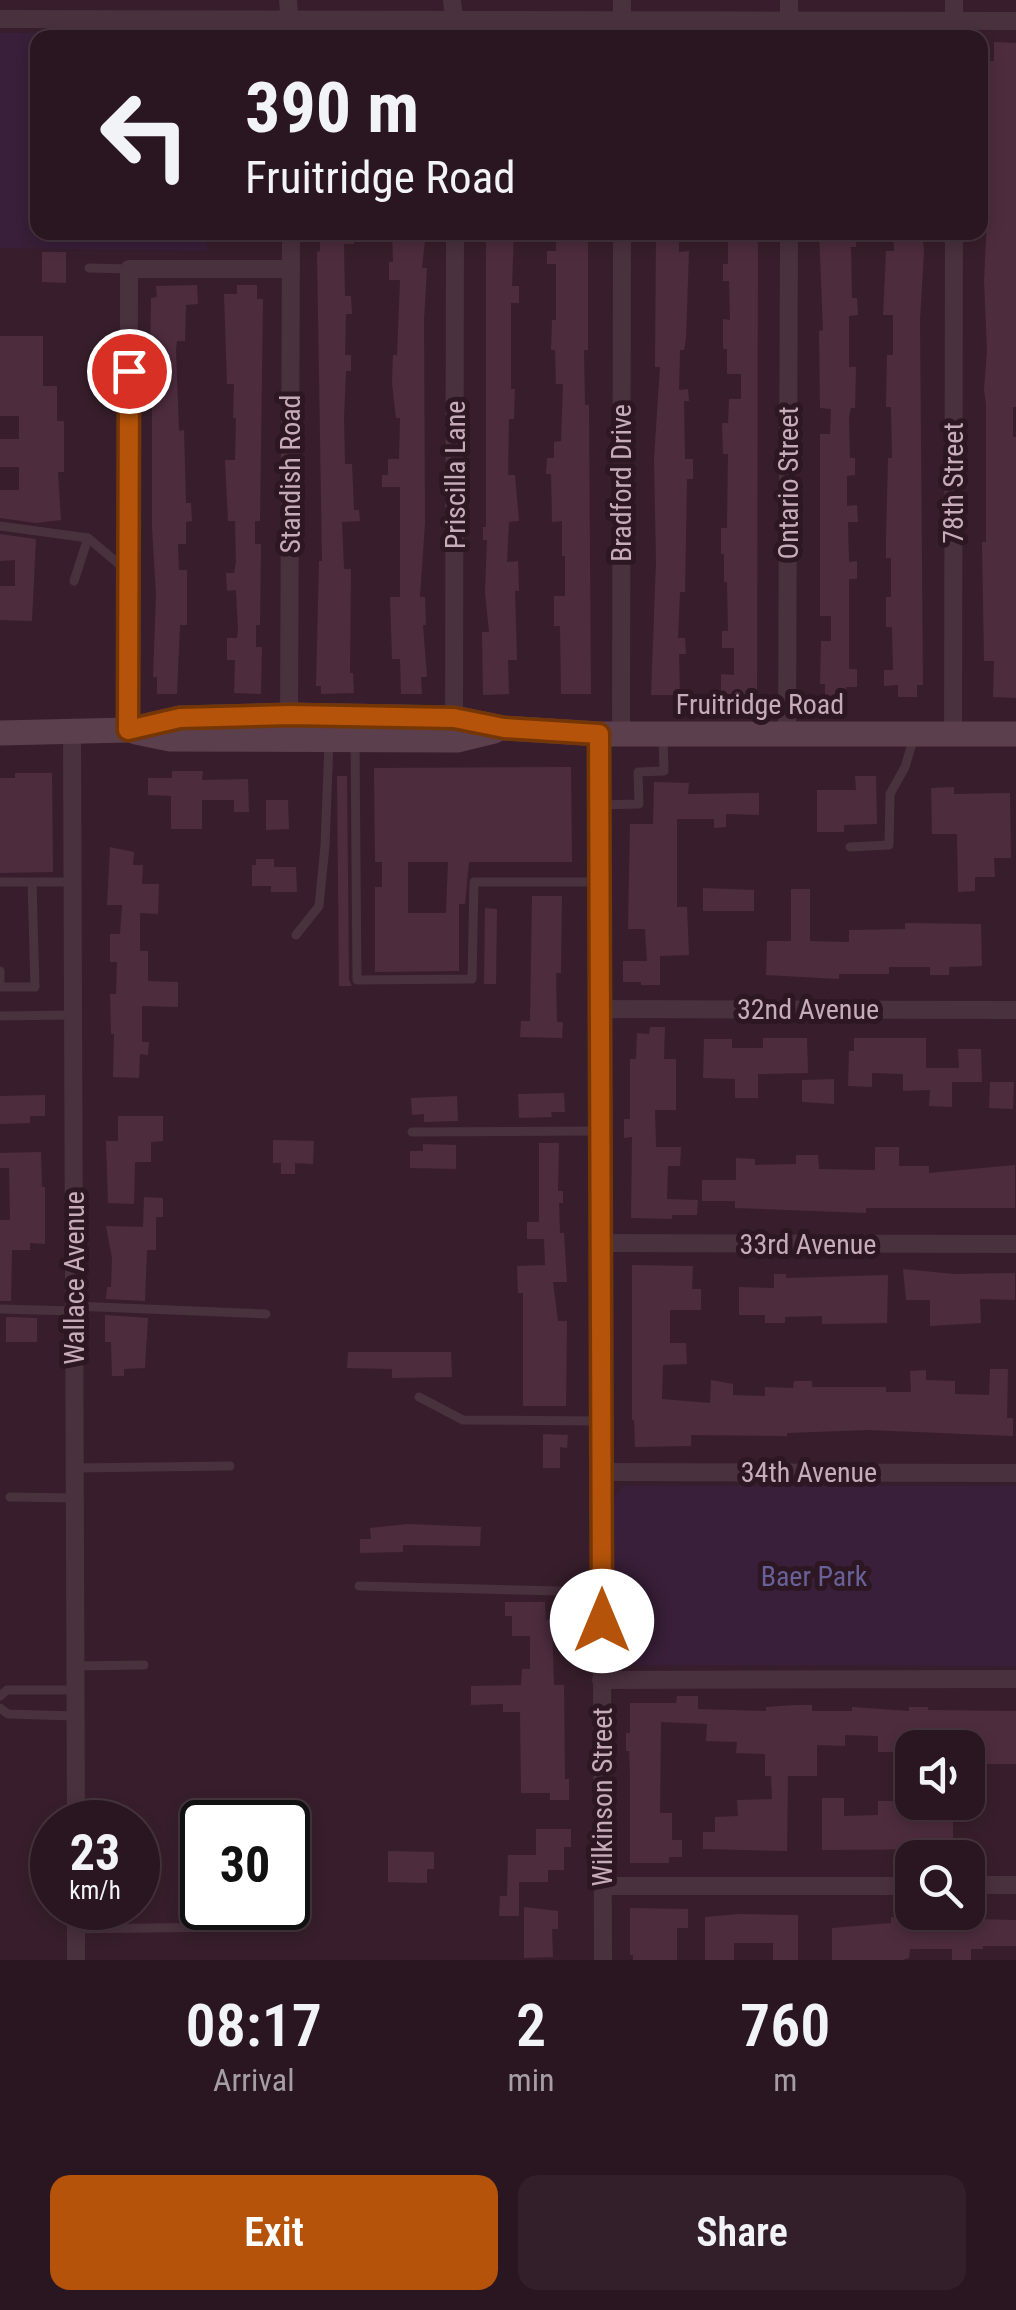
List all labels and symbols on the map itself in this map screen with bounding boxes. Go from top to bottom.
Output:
pin [87,329,172,414]
street label: Standish Road [274,394,307,554]
street label: Priscilla Lane [439,401,472,549]
street label: Bradford Drive [605,404,638,562]
street label: Ontario Street [772,406,805,560]
street label: 78th Street [937,422,970,544]
street label: Fruitridge Road [676,688,844,721]
street label: 32nd Avenue [737,993,879,1026]
street label: Wallace Avenue [58,1191,91,1365]
street label: 33rd Avenue [740,1228,876,1261]
street label: 34th Avenue [741,1456,877,1489]
park label: Baer Park [761,1560,868,1593]
position arrow [550,1569,654,1673]
street label: Wilkinson Street [586,1707,619,1887]
speed limit sign: 30 [180,1800,310,1930]

